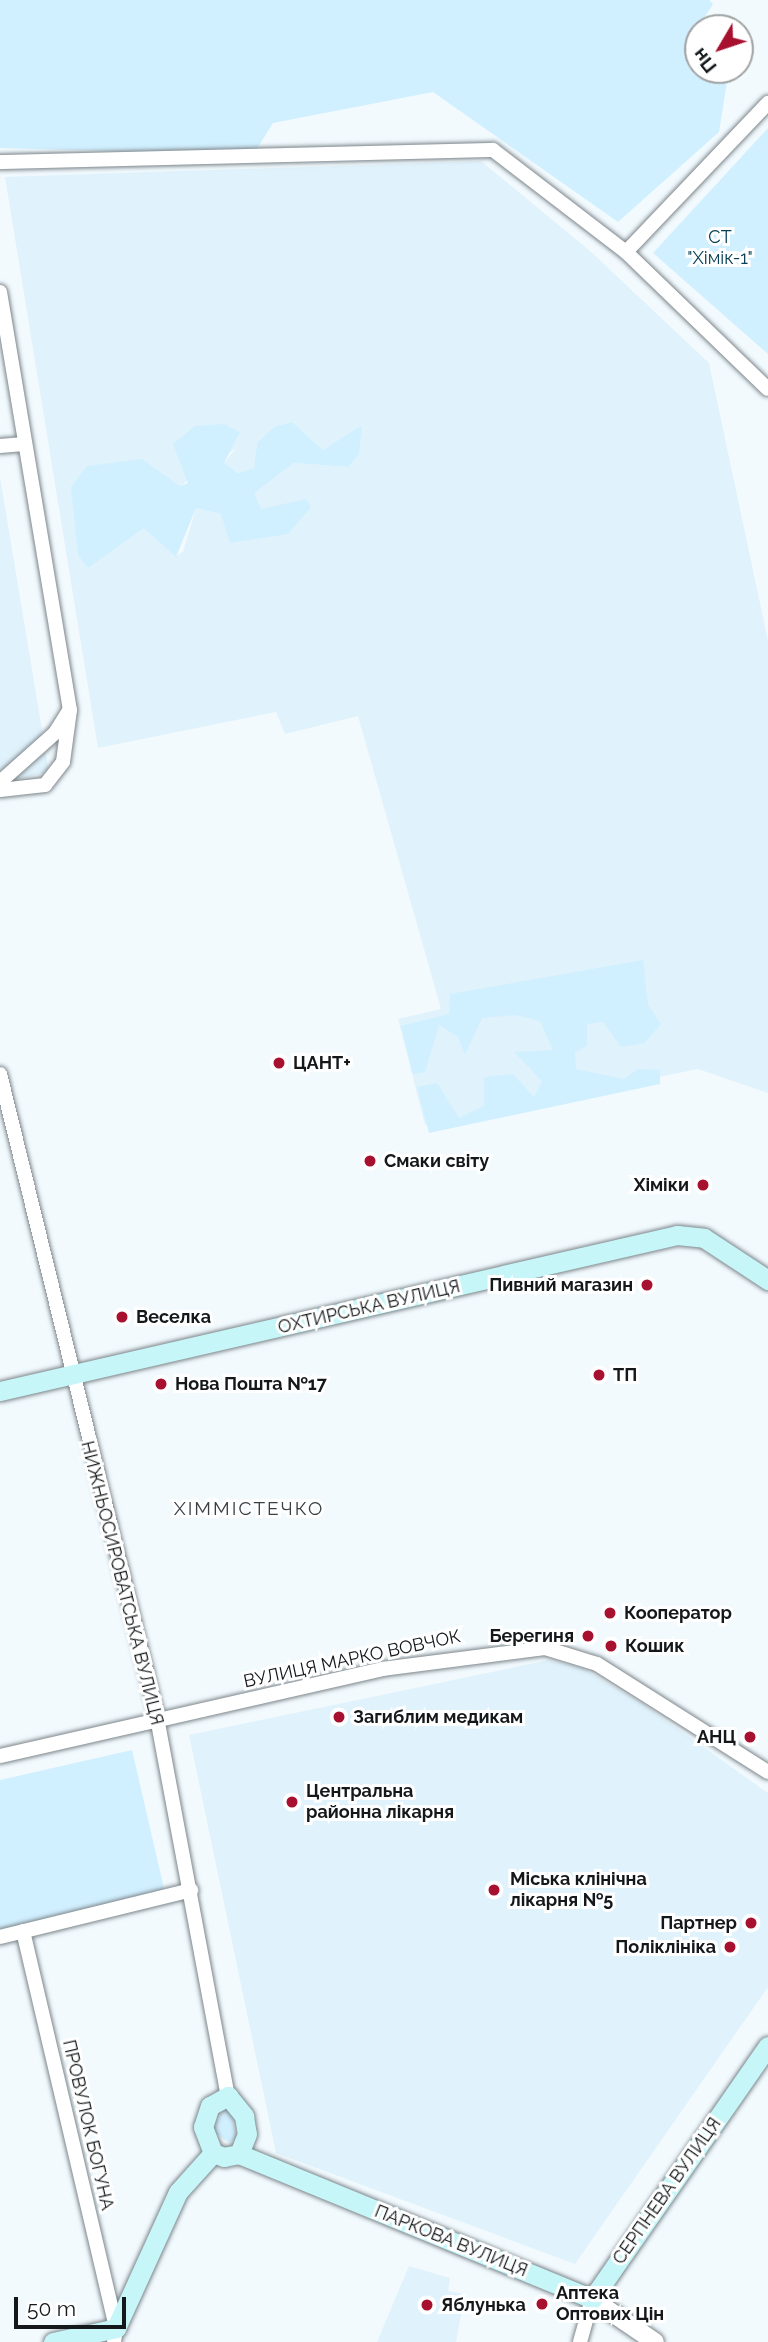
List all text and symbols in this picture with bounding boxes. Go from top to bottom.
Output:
north arrow [684,14,754,84]
text: Пн [688,44,721,78]
park label: СТ "Хімік-1" [687,227,753,270]
place label: ЦАНТ+ [293,1052,351,1074]
marker: ЦАНТ+ [271,1055,287,1071]
place label: Смаки світу [384,1150,489,1172]
marker: Смаки світу [362,1153,378,1169]
place label: Хіміки [634,1174,689,1196]
marker: Хіміки [695,1177,711,1193]
place label: Пивний магазин [489,1274,633,1296]
street label: ОХТИРСЬКА ВУЛИЦЯ [276,1275,462,1339]
marker: Пивний магазин [639,1277,655,1293]
place label: Веселка [136,1306,211,1328]
marker: Веселка [114,1309,130,1325]
place label: ТП [613,1364,637,1386]
marker: ТП [591,1367,607,1383]
place label: Нова Пошта №17 [175,1373,327,1395]
marker: Нова Пошта №17 [153,1376,169,1392]
street label: НИЖНЬОСИРОВАТСЬКА ВУЛИЦЯ [76,1439,168,1727]
district label: ХІММІСТЕЧКО [175,1498,323,1520]
place label: Кооператор [624,1602,732,1624]
marker: Кооператор [602,1605,618,1621]
street label: ВУЛИЦЯ МАРКО ВОВЧОК [242,1625,462,1693]
place label: Берегиня [489,1625,574,1647]
marker: Берегиня [580,1628,596,1644]
place label: Кошик [625,1635,684,1657]
marker: Кошик [603,1638,619,1654]
place label: Загиблим медикам [353,1706,523,1728]
marker: Загиблим медикам [331,1709,347,1725]
place label: АНЦ [697,1726,736,1748]
marker: АНЦ [742,1729,758,1745]
place label: Центральна районна лікарня [306,1781,454,1824]
marker: Центральна районна лікарня [284,1794,300,1810]
place label: Міська клінічна лікарня №5 [510,1869,647,1912]
marker: Міська клінічна лікарня №5 [484,1880,504,1900]
place label: Партнер [660,1912,737,1934]
marker: Партнер [743,1915,759,1931]
place label: Поліклініка [615,1936,716,1958]
marker: Поліклініка [722,1939,738,1955]
street label: ПРОВУЛОК БОГУНА [58,2038,118,2212]
street label: СЕРПНЕВА ВУЛИЦЯ [608,2113,726,2269]
street label: ПАРКОВА ВУЛИЦЯ [371,2200,531,2282]
scale bar [18,2282,130,2326]
place label: Аптека Оптових Цін [556,2283,664,2326]
place label: Яблунька [441,2294,526,2316]
text: 50 m [27,2296,76,2321]
marker: Аптека Оптових Цін [534,2296,550,2312]
marker: Яблунька [419,2297,435,2313]

